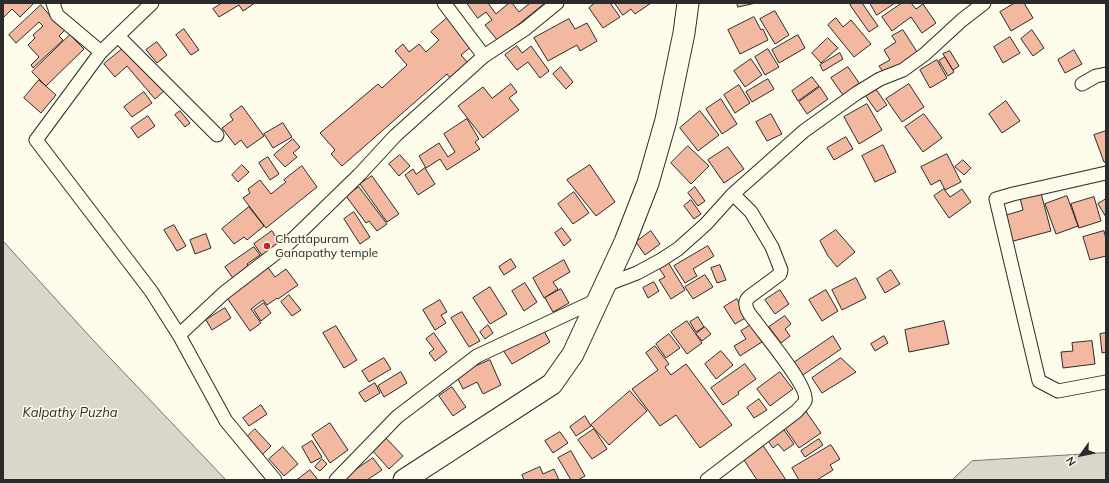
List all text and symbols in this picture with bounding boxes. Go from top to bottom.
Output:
place label: Chattapuram Ganapathy temple [275,232,378,260]
marker: Chattapuram Ganapathy temple [262,241,272,251]
water label: Kalpathy Puzha [22,405,118,421]
north arrow [1061,435,1101,475]
text: N [1063,454,1079,469]

